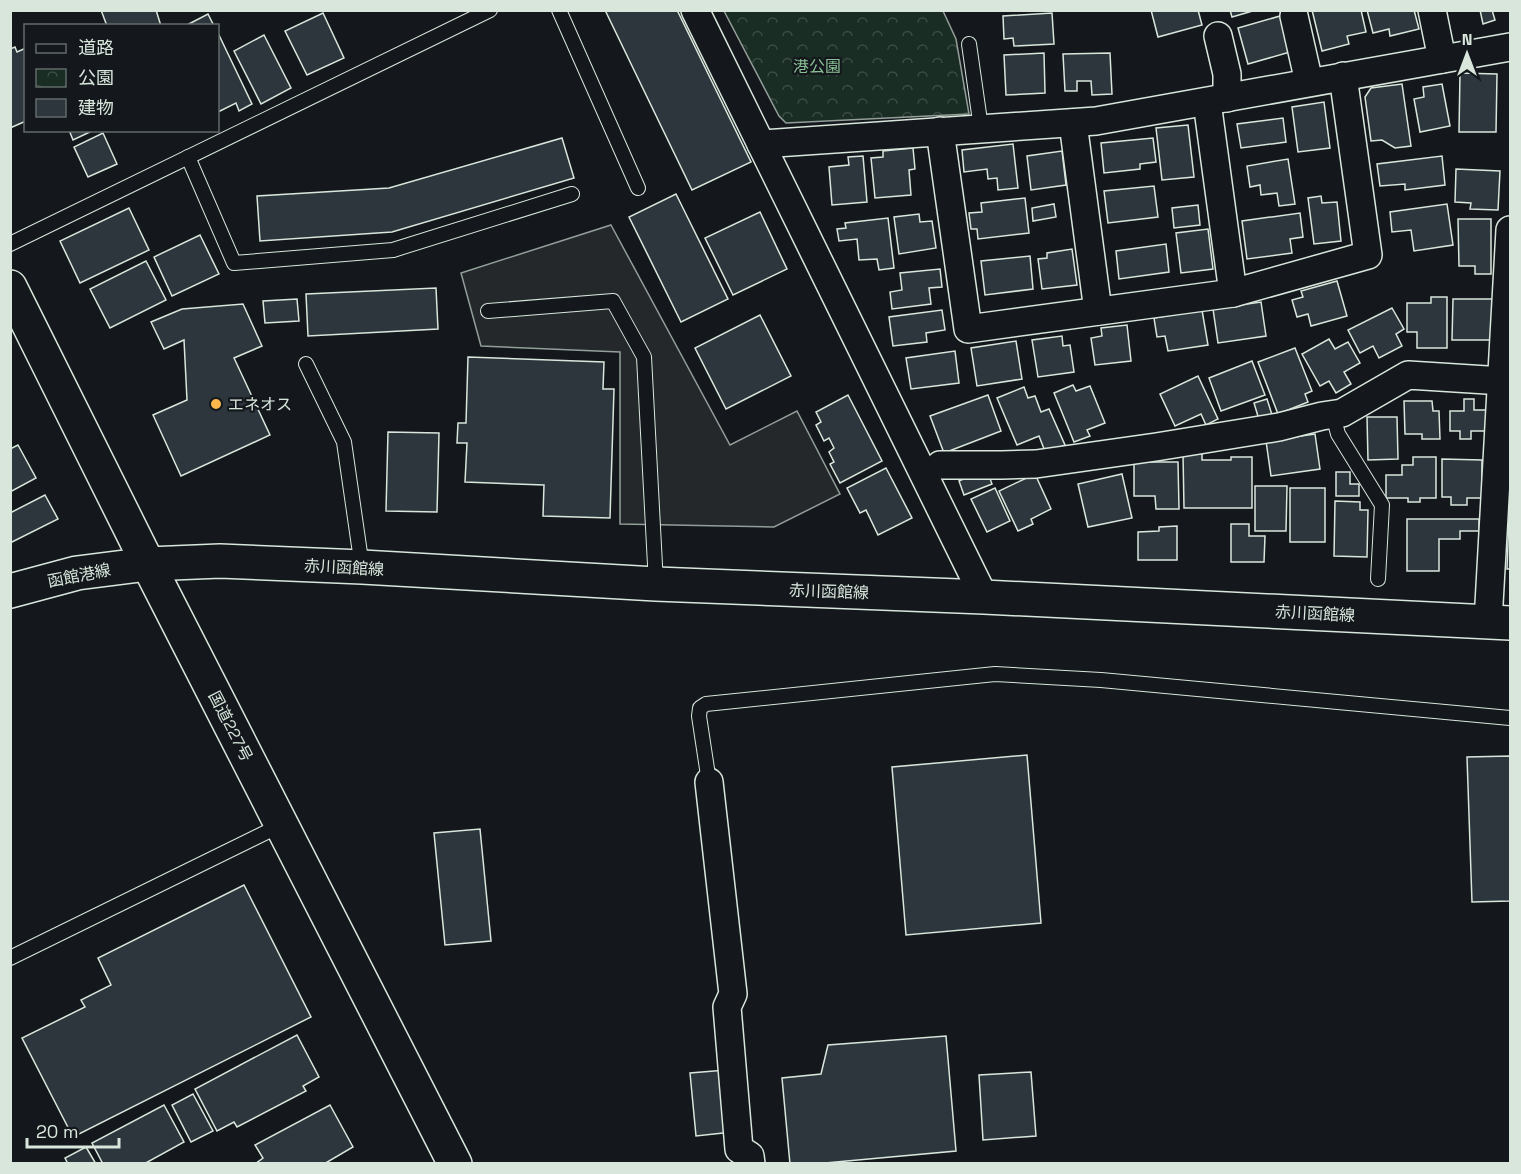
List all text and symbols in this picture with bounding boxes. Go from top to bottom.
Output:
legend [24,24,219,132]
north arrow [1437,24,1497,84]
text: N [1462,29,1472,50]
text: 道路 [78,36,114,59]
park label: 港公園 [793,56,841,77]
text: 公園 [78,66,114,89]
text: 建物 [78,96,114,119]
place label: エネオス [228,394,292,415]
marker: エネオス [209,397,223,411]
street label: 赤川函館線 [303,555,384,580]
street label: 函館港線 [46,559,113,592]
street label: 赤川函館線 [789,580,869,603]
street label: 赤川函館線 [1274,601,1355,626]
street label: 国道227号 [204,688,257,765]
scale bar [27,1111,118,1149]
text: 20 m [36,1120,79,1143]

